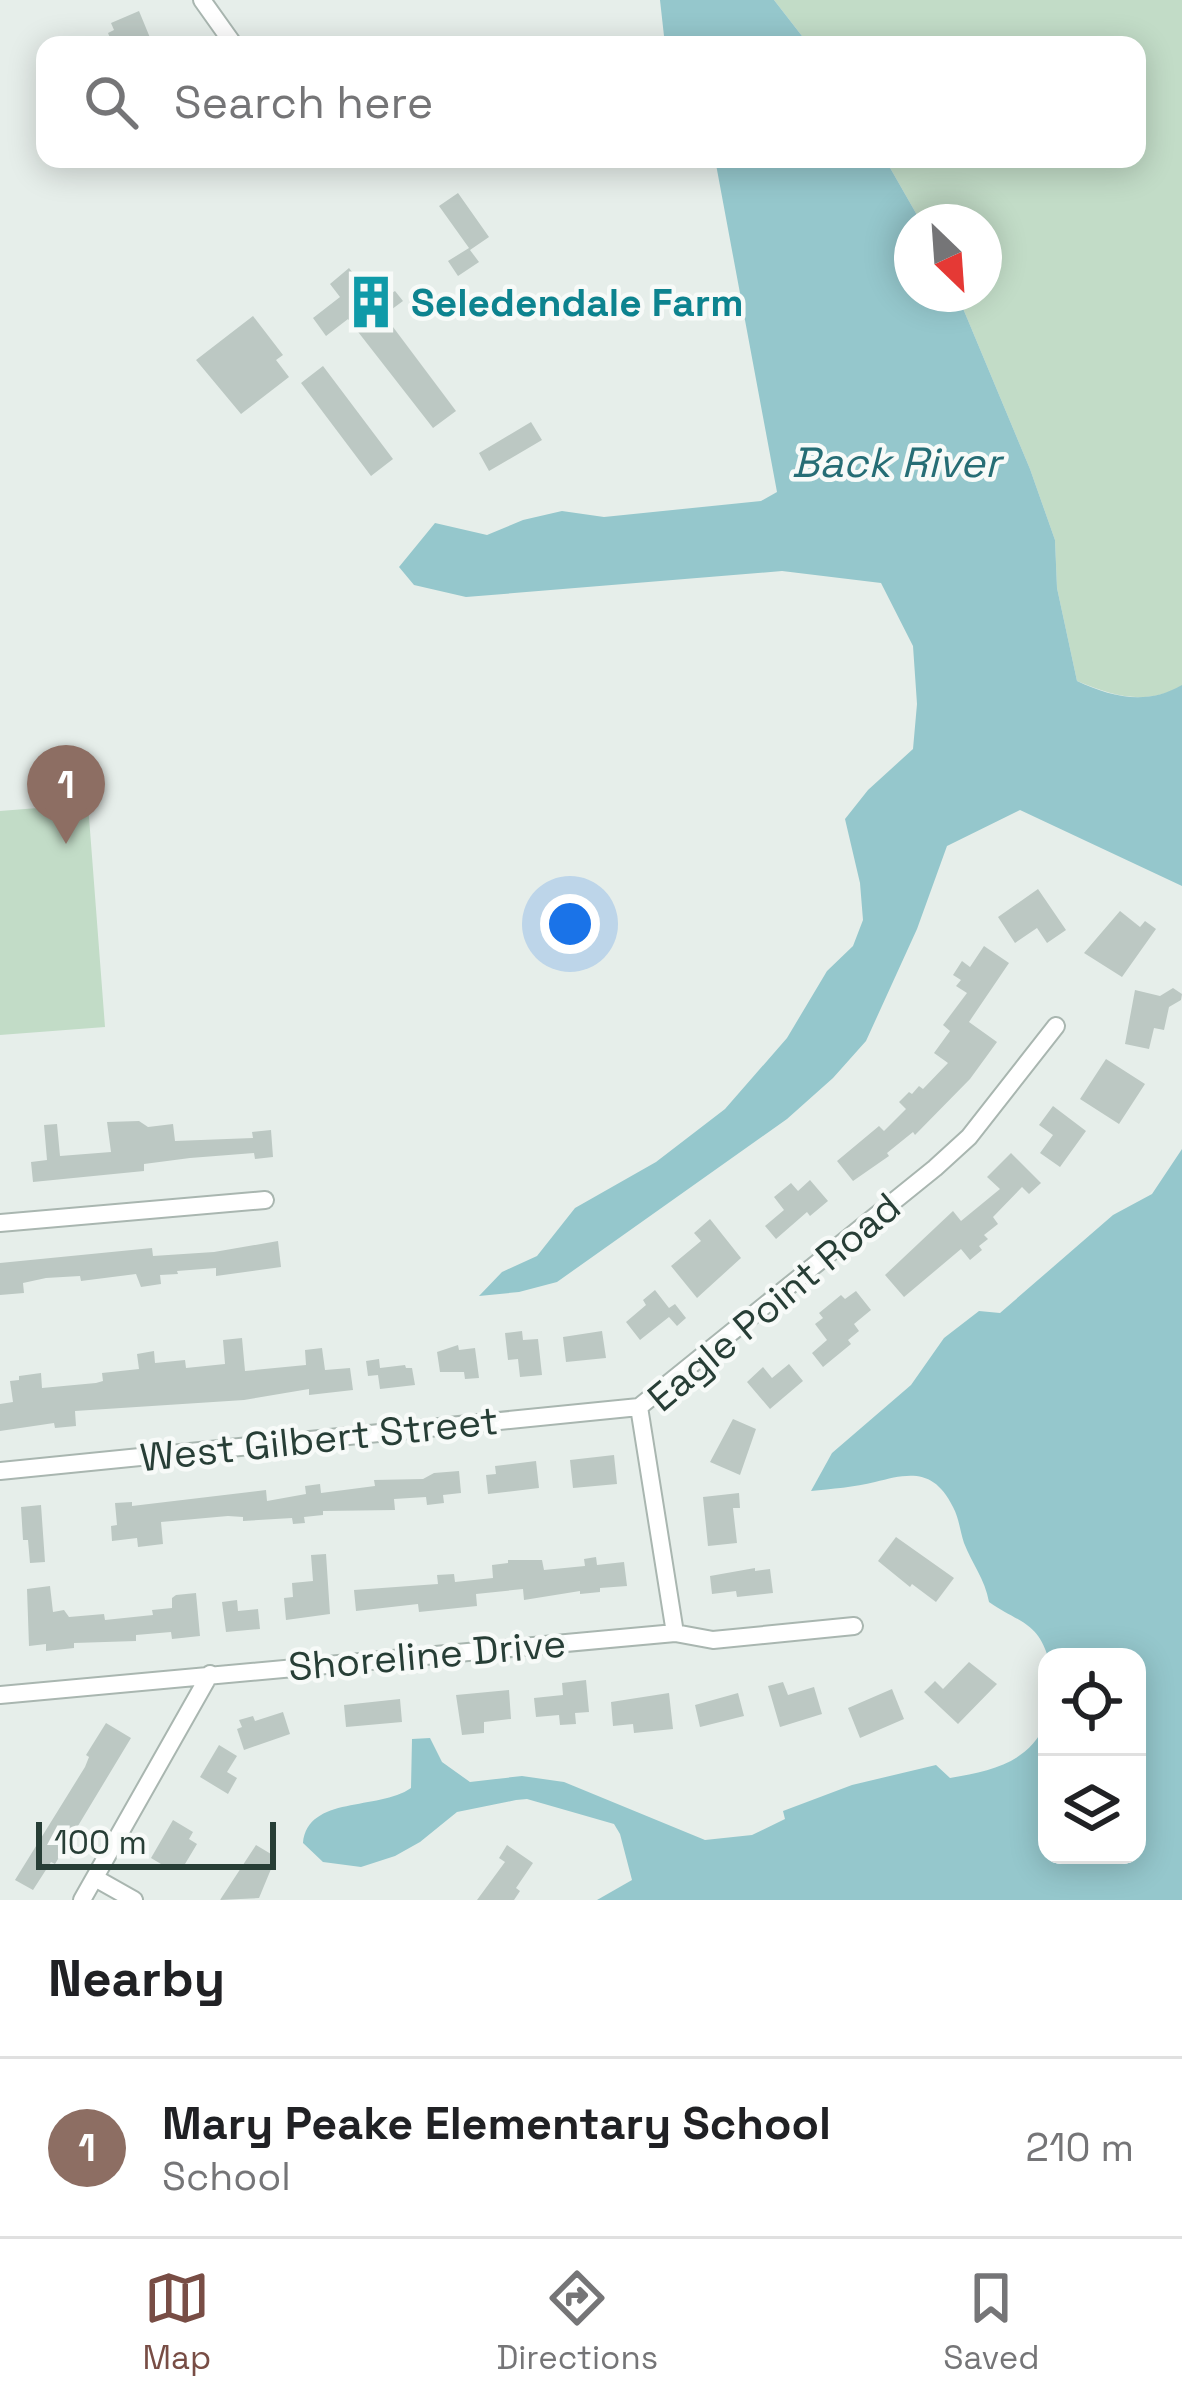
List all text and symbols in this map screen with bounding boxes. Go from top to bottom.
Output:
search box [36,36,1146,168]
icon: search [78,69,144,135]
text: Search here [174,74,433,131]
north arrow [894,204,1002,312]
building icon: Seledendale Farm [342,273,400,331]
place label: Seledendale Farm [411,278,743,327]
water label: Back River [791,436,1005,489]
pin: 1 [27,745,105,844]
your location [540,894,600,954]
street label: Eagle Point Road [638,1182,910,1422]
street label: West Gilbert Street [138,1396,500,1482]
street label: Shoreline Drive [286,1618,568,1692]
map controls [1038,1648,1146,1864]
button: locate [1038,1648,1146,1756]
button: layers [1038,1756,1146,1864]
scale bar [36,1816,276,1869]
text: 100 m [54,1822,147,1864]
text: Nearby [48,1946,225,2011]
text: Mary Peake Elementary School [162,2095,831,2152]
text: 1 [78,2123,96,2172]
text: 210 m [1026,2123,1134,2172]
text: School [162,2152,291,2201]
tab: Map [143,2265,211,2379]
tab: Directions [496,2265,658,2379]
tab: Saved [943,2265,1039,2379]

